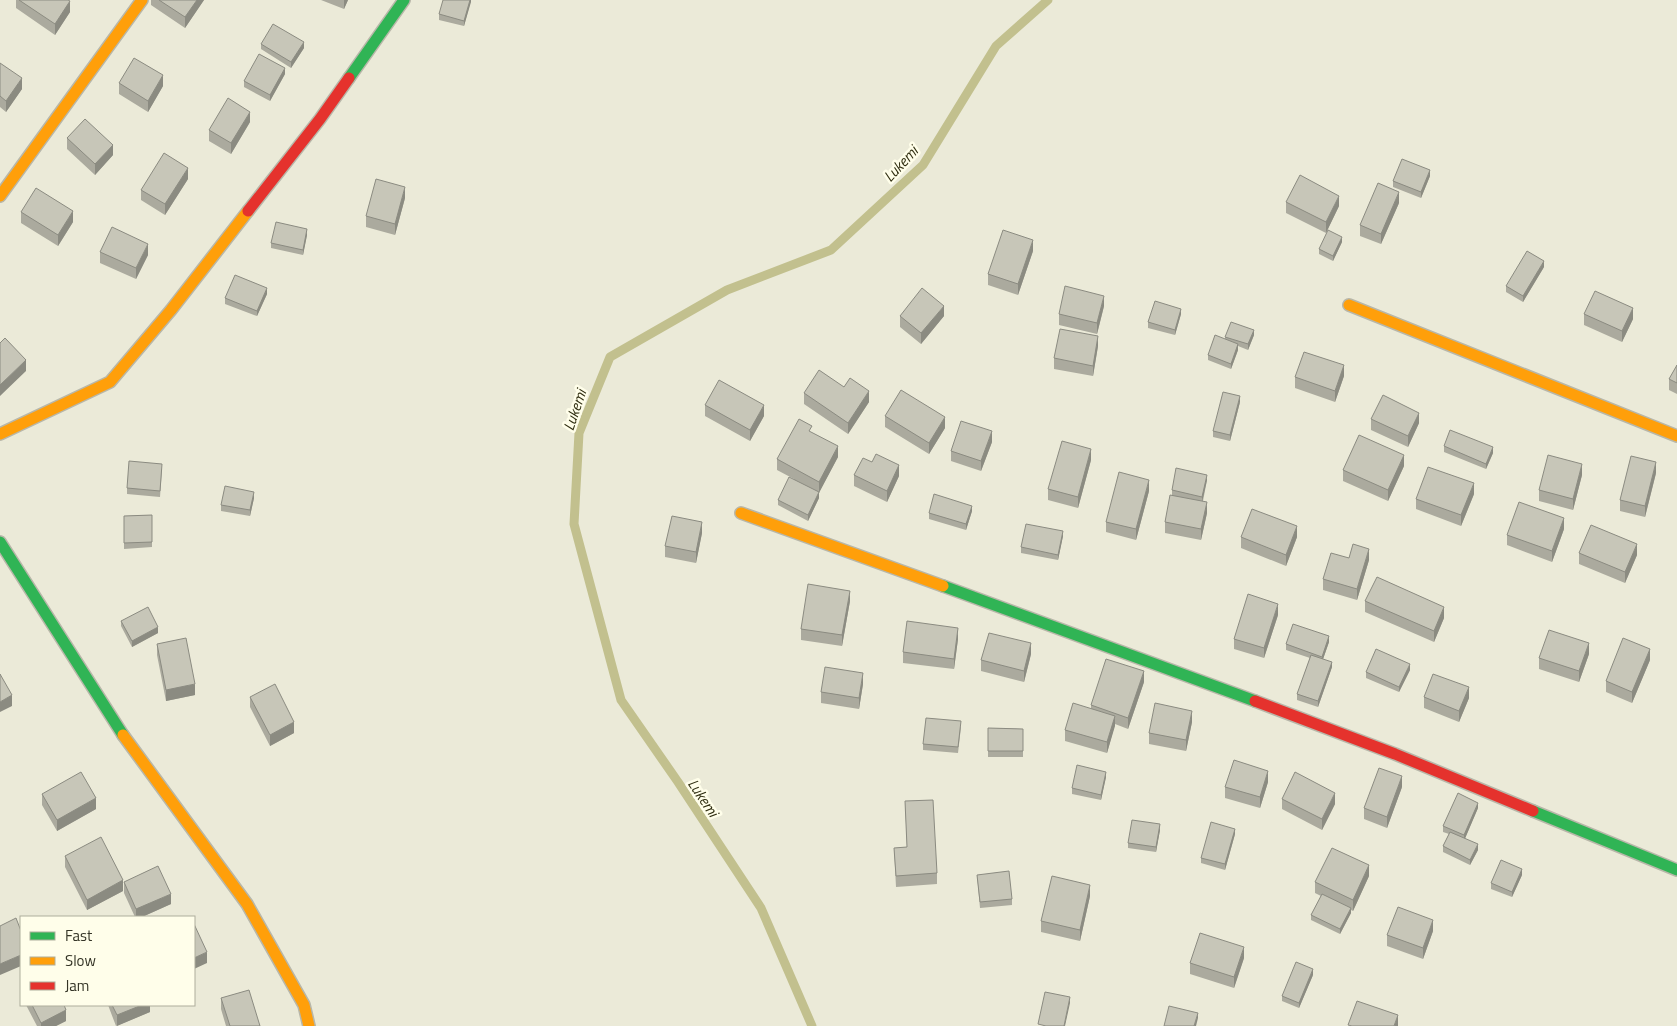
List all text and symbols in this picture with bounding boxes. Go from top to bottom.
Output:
water label: Lukemi [878,139,925,187]
water label: Lukemi [557,384,593,433]
water label: Lukemi [682,774,726,823]
legend [20,916,195,1006]
text: Fast [65,924,93,947]
text: Slow [65,949,96,972]
text: Jam [65,974,89,997]

